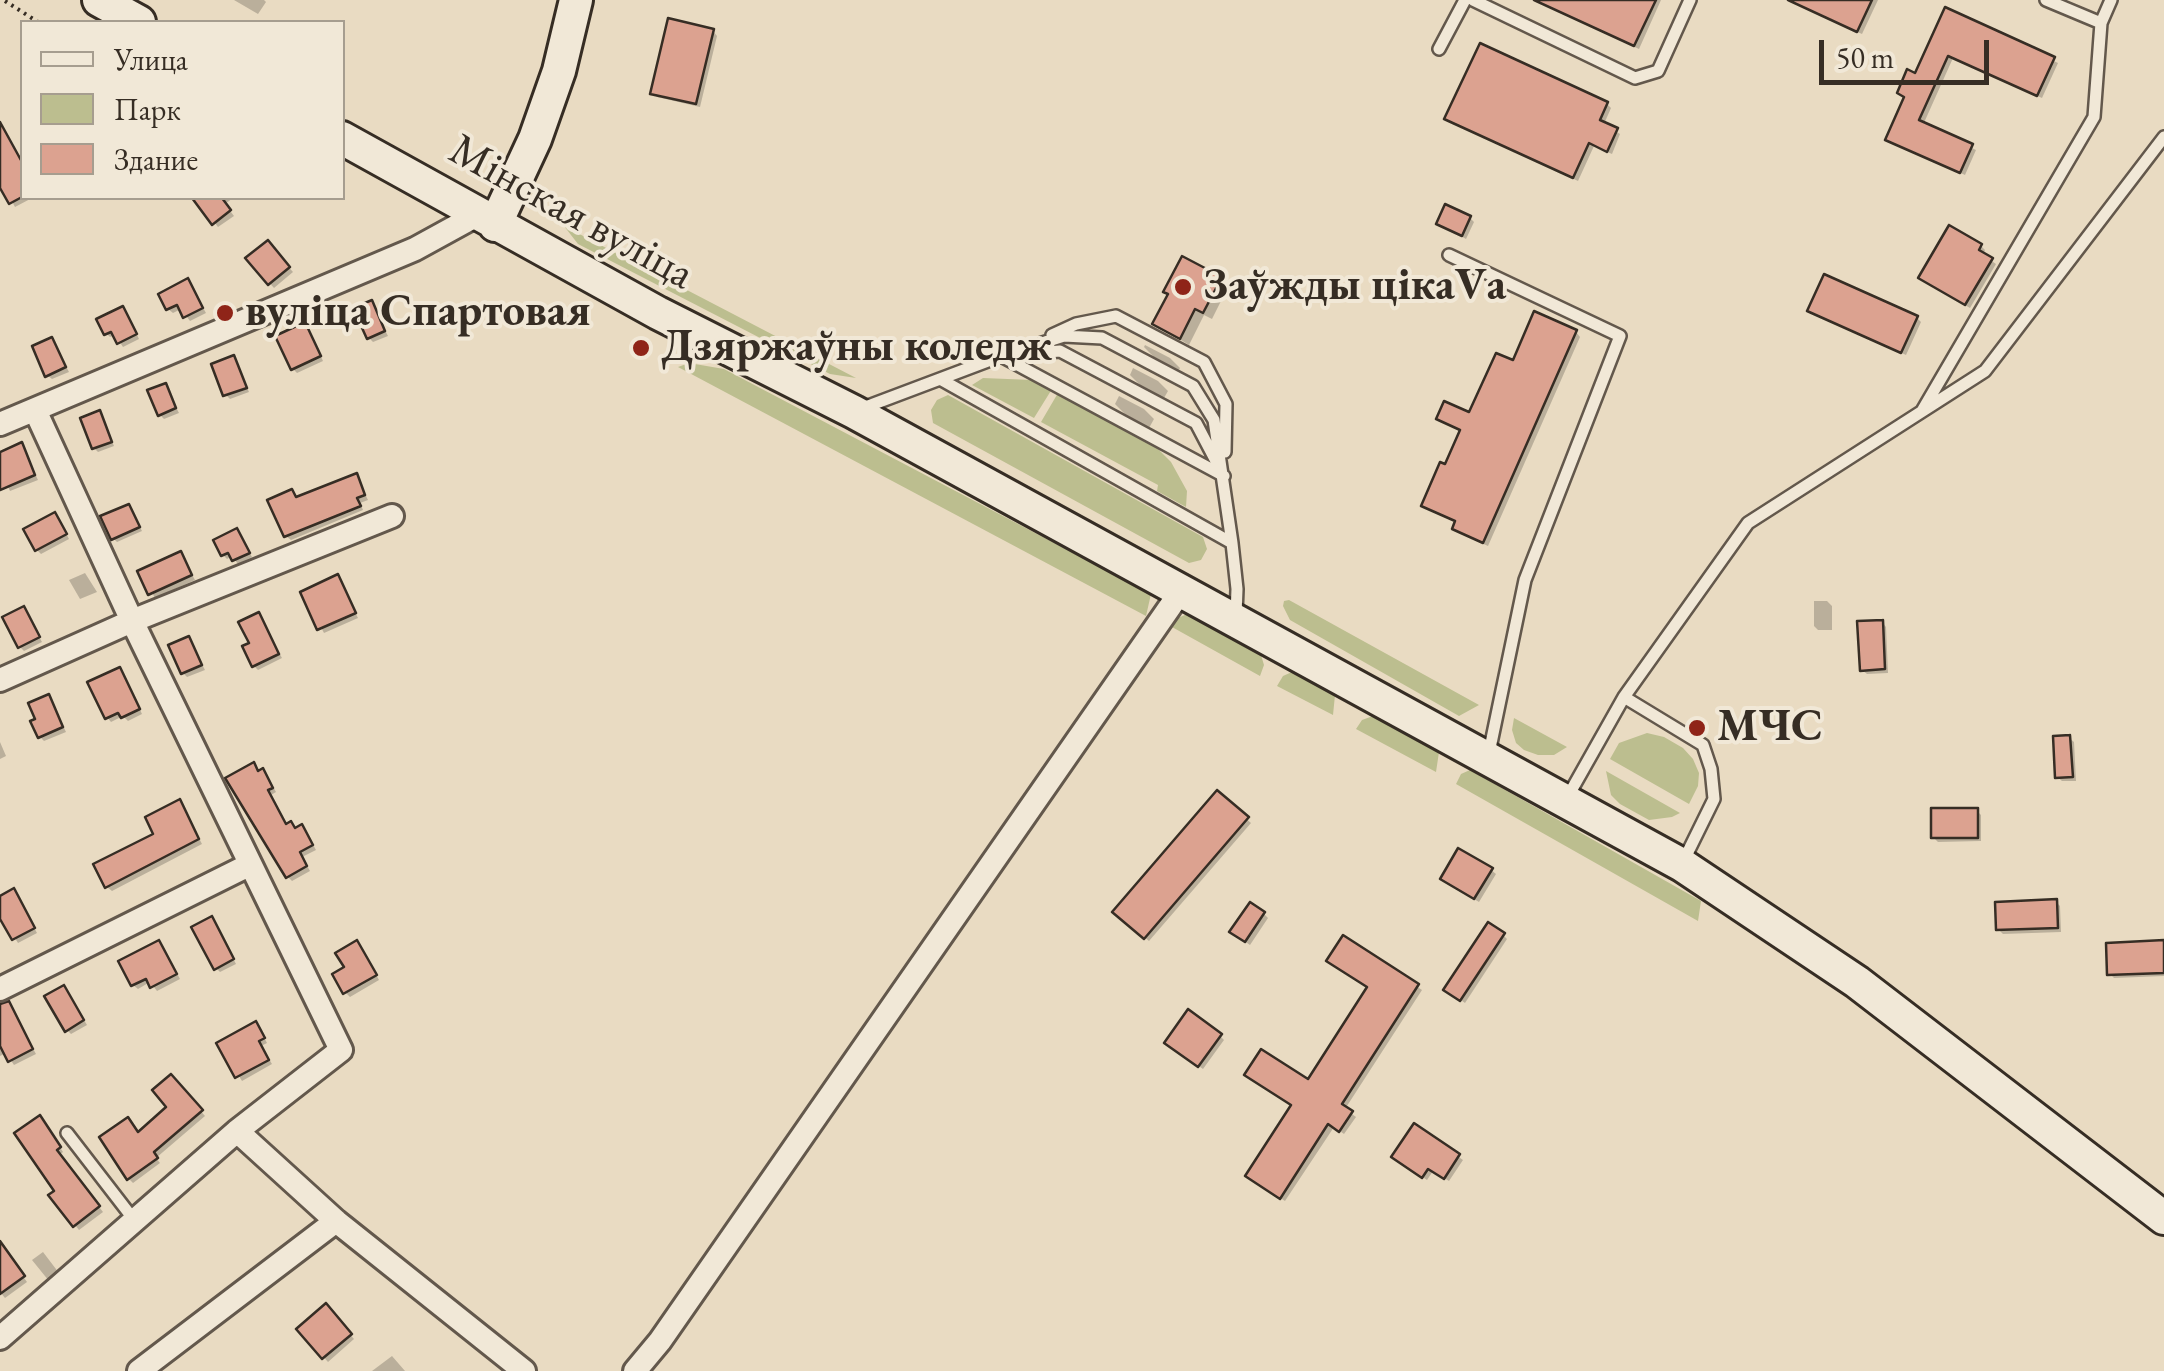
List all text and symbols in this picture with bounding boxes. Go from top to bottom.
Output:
legend [20,20,345,200]
scale bar [1824,20,1994,82]
text: 50 m [1836,38,1894,77]
text: Улица [114,40,188,79]
text: Парк [114,90,181,129]
street label: Мінская вуліца [439,124,703,302]
text: Здание [114,140,198,179]
place label: Заўжды цікаVа [1203,260,1506,314]
marker: Заўжды цікаVа [1172,276,1194,298]
place label: вуліца Спартовая [245,286,591,340]
marker: вуліца Спартовая [214,302,236,324]
place label: Дзяржаўны коледж [661,321,1053,375]
marker: Дзяржаўны коледж [630,337,652,359]
place label: МЧС [1717,701,1823,755]
marker: МЧС [1686,717,1708,739]

